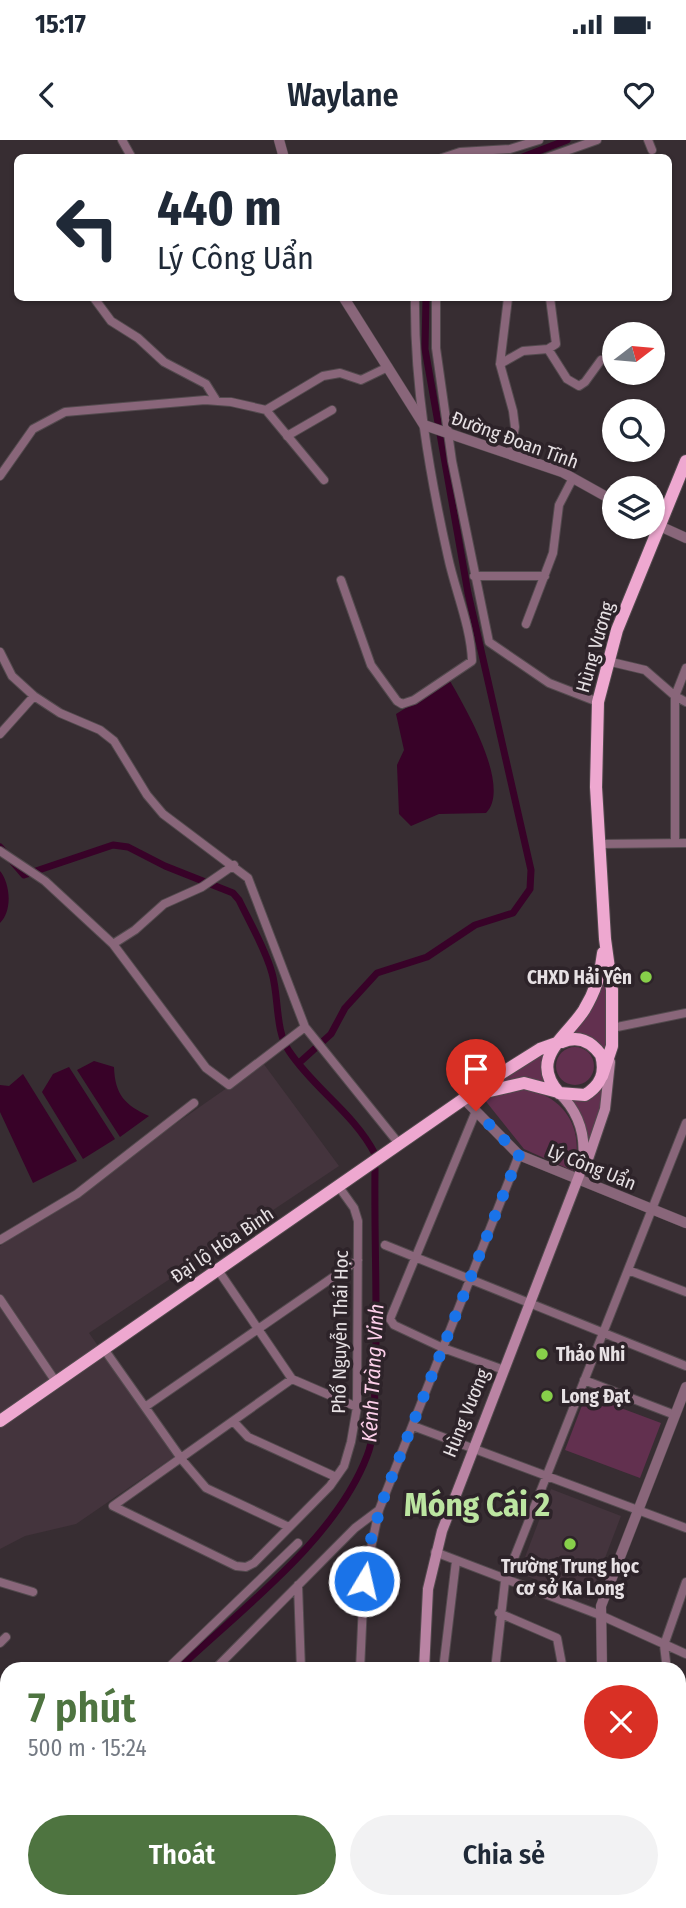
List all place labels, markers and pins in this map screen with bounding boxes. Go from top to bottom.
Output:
place label: CHXD Hải Yên [527,966,632,989]
marker: CHXD Hải Yên [638,969,654,985]
pin [446,1039,506,1111]
place label: Thảo Nhi [556,1343,625,1366]
marker: Thảo Nhi [534,1346,550,1362]
place label: Long Đạt [561,1385,631,1408]
marker: Long Đạt [539,1388,555,1404]
marker: Trường Trung học cơ sở Ka Long [562,1536,578,1552]
place label: Trường Trung học cơ sở Ka Long [501,1555,640,1600]

